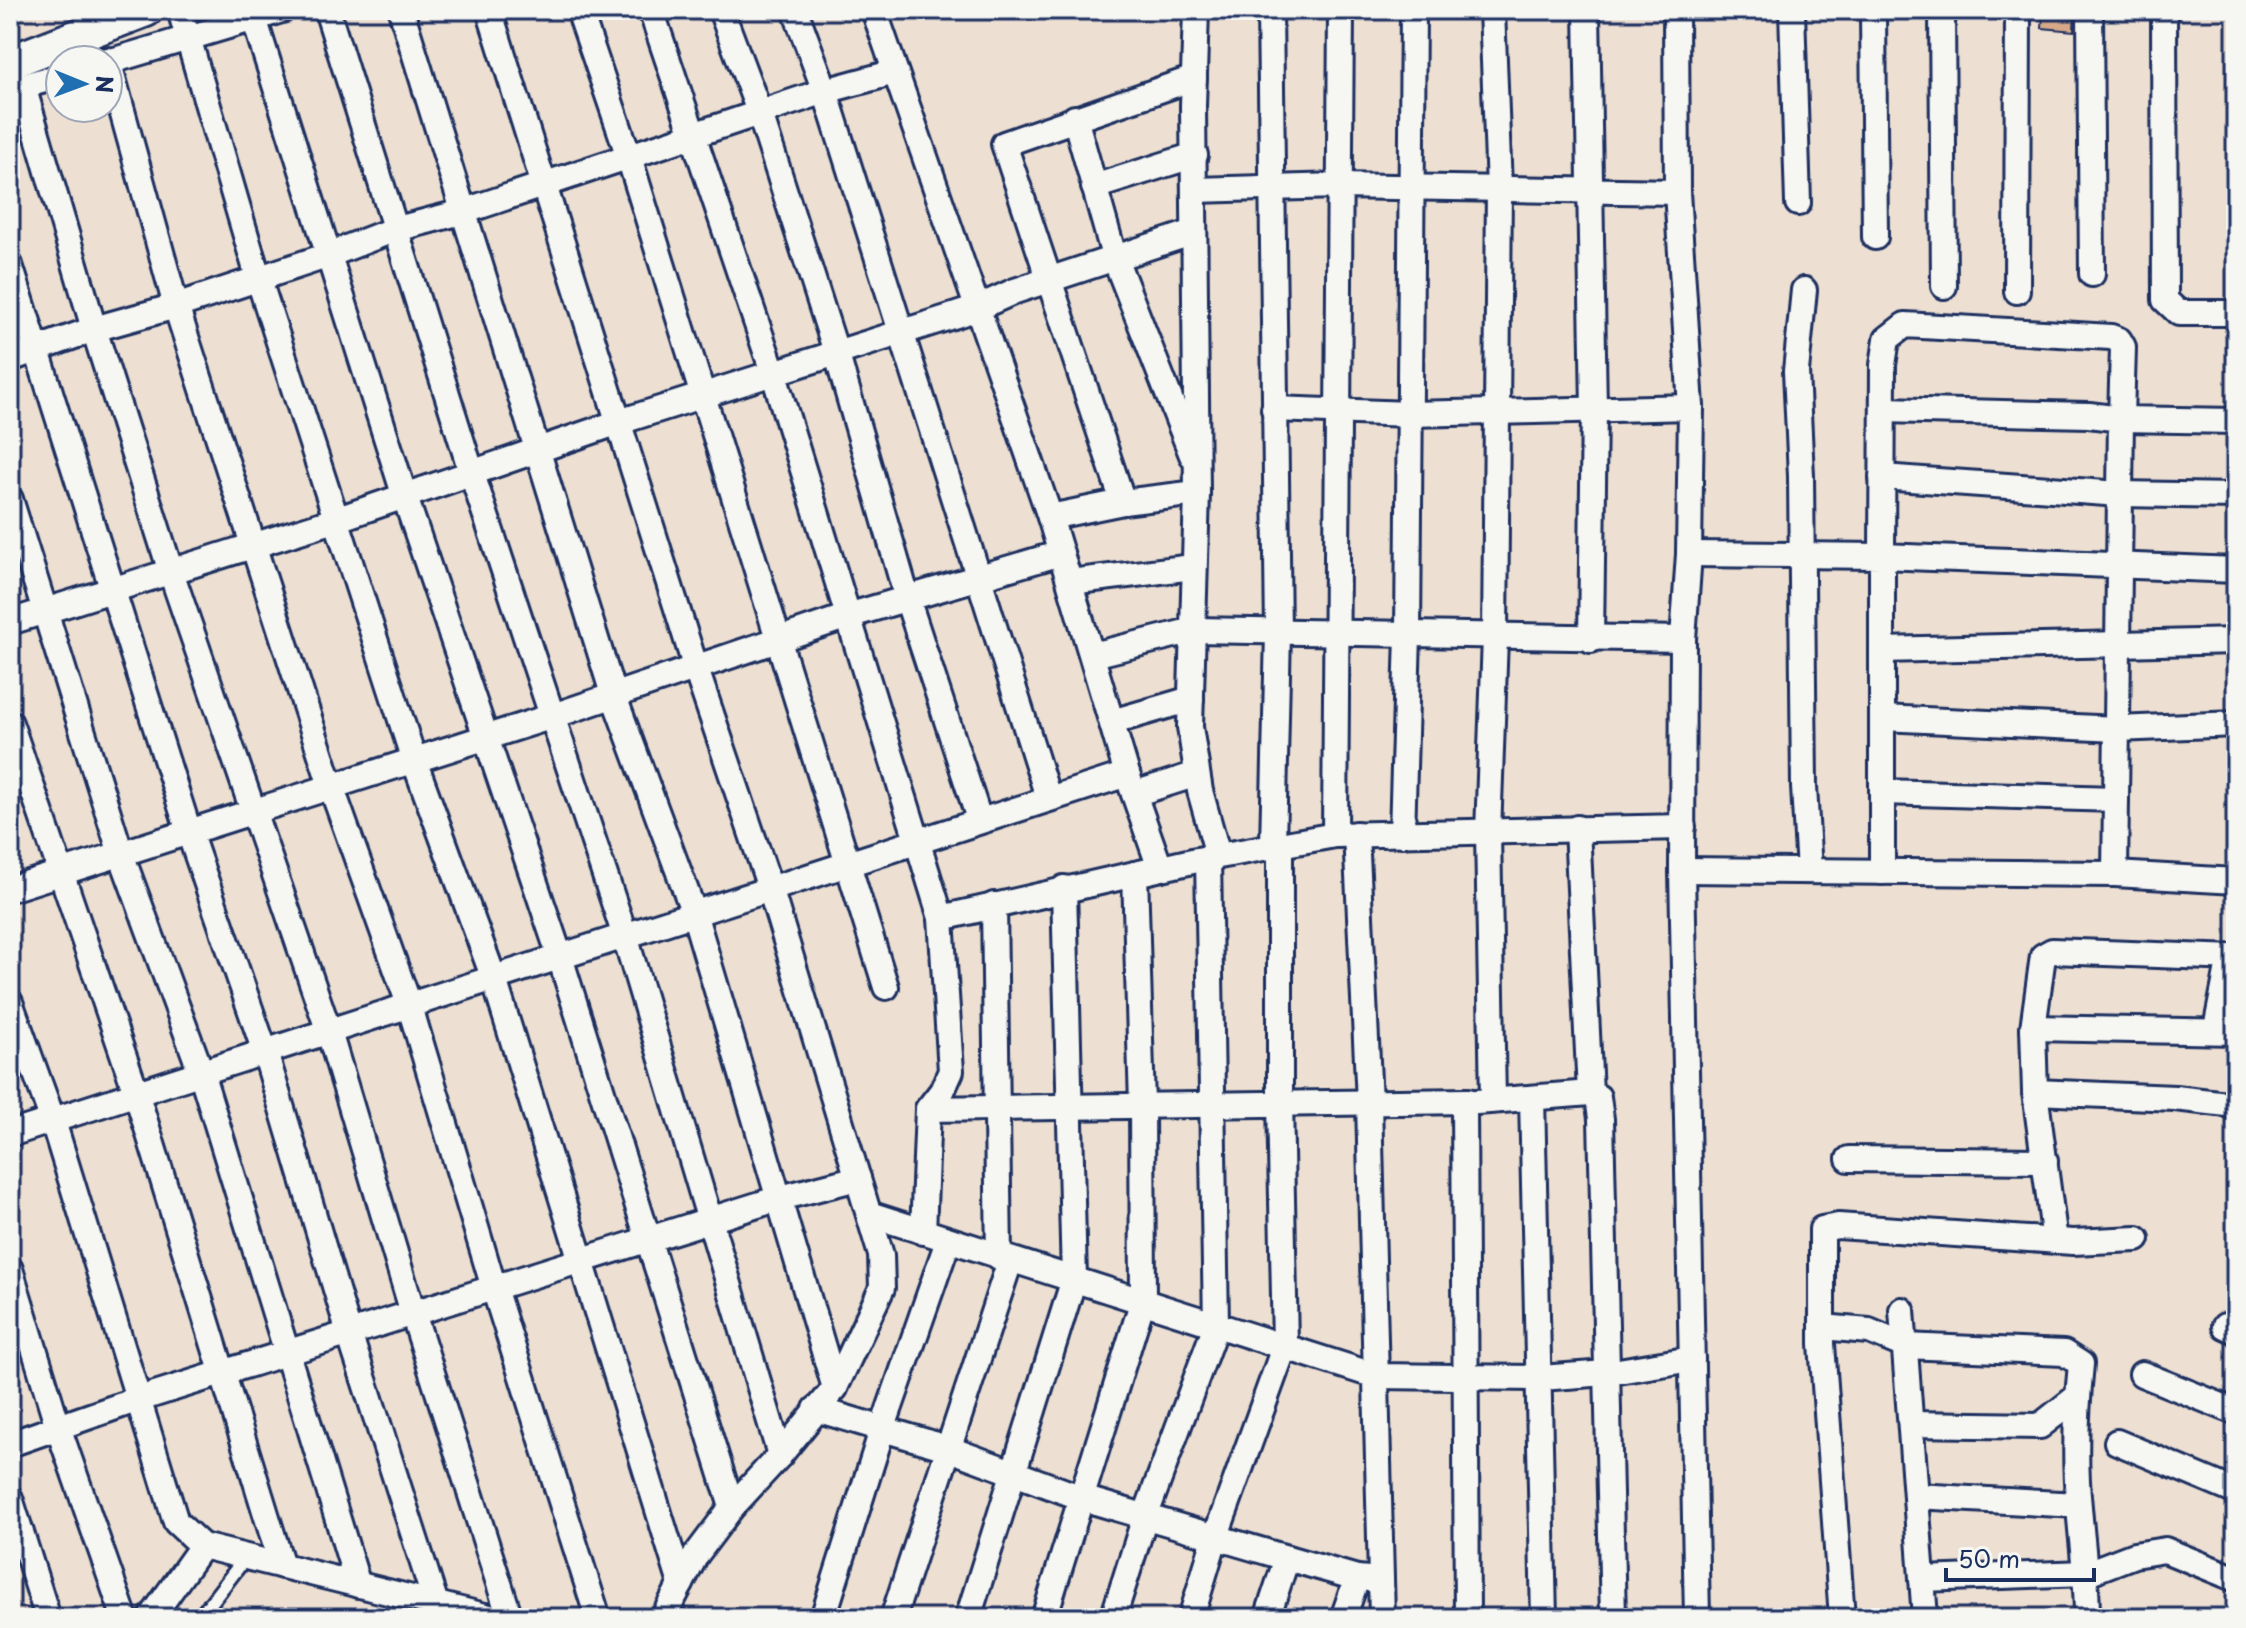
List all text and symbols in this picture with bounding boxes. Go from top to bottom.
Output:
north arrow [44,44,124,124]
text: N [89,75,122,93]
scale bar [1946,1532,2094,1582]
text: 50 m [1958,1540,2020,1576]

